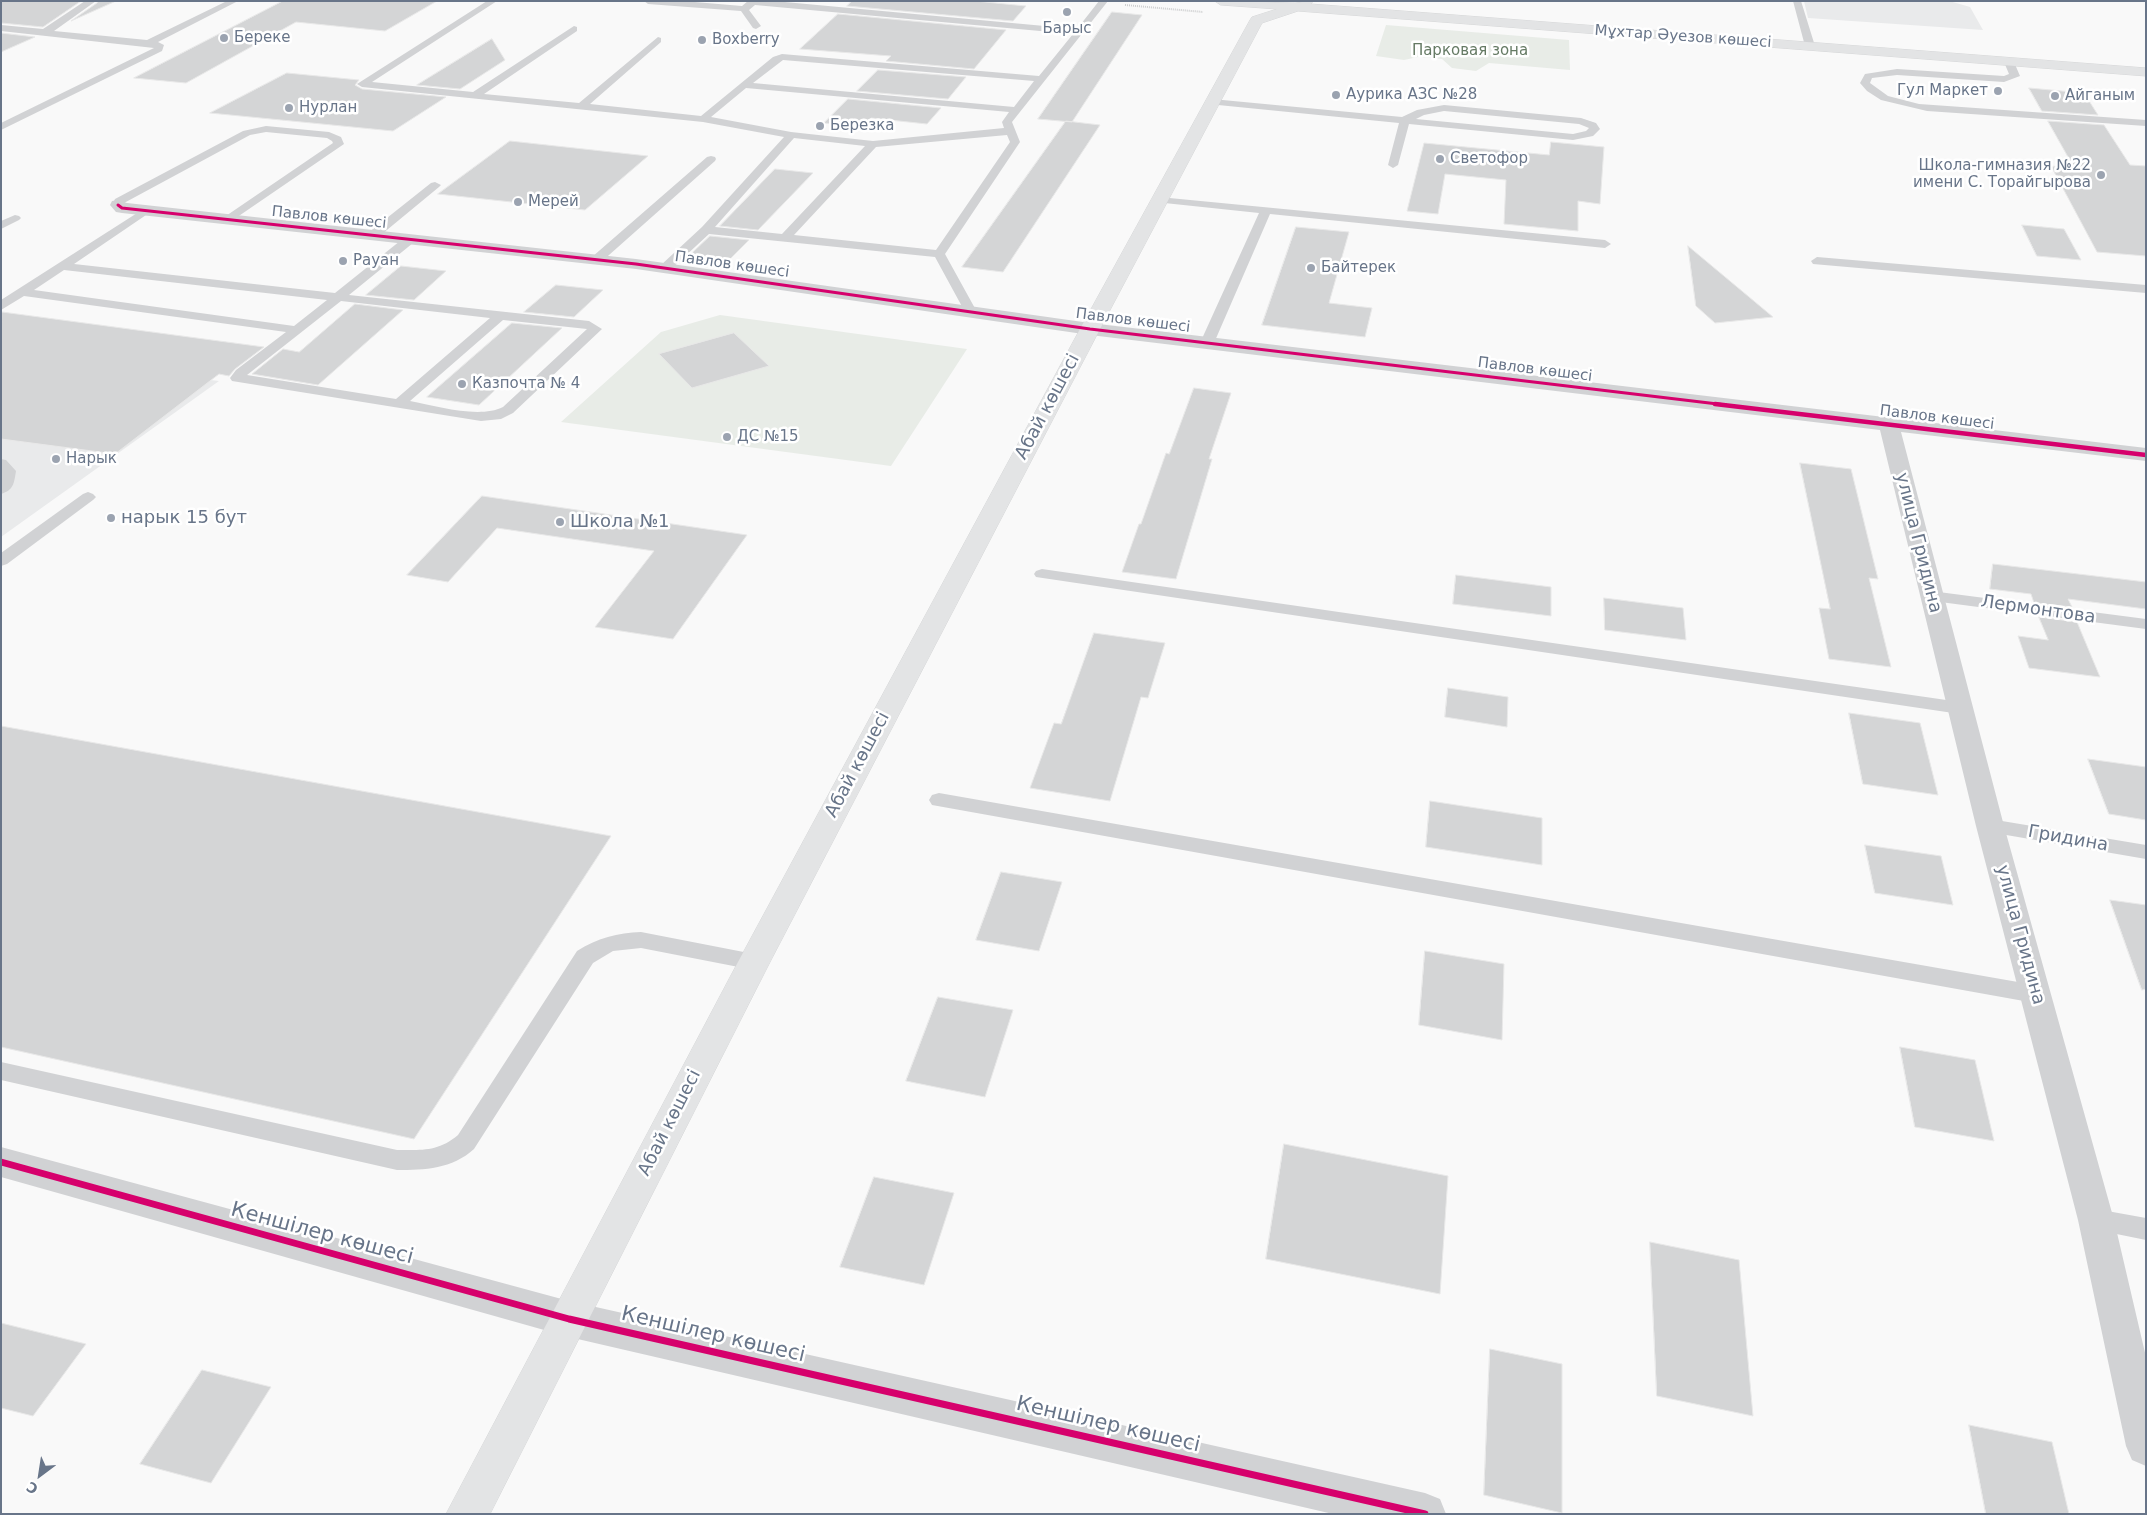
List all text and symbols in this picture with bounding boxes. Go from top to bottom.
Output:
marker: Барыс [1061,6,1073,18]
place label: Барыс [1042,20,1092,38]
street label: Мұхтар Әуезов көшесі [1594,22,1772,52]
place label: Береке [234,29,291,47]
place label: Boxberry [712,31,780,49]
marker: Береке [218,32,230,44]
marker: Boxberry [696,34,708,46]
park label: Парковая зона [1412,42,1528,60]
place label: Гул Маркет [1897,82,1988,100]
marker: Гул Маркет [1992,85,2004,97]
place label: Аурика АЗС №28 [1346,86,1477,104]
place label: Айганым [2065,87,2135,105]
marker: Аурика АЗС №28 [1330,89,1342,101]
marker: Айганым [2049,90,2061,102]
place label: Нурлан [299,99,357,117]
marker: Нурлан [283,102,295,114]
place label: Березка [830,117,894,135]
marker: Березка [814,120,826,132]
place label: Светофор [1450,150,1528,168]
marker: Светофор [1434,153,1446,165]
place label: Школа-гимназия №22 имени С. Торайгырова [1913,157,2091,192]
marker: Школа-гимназия №22 имени С. Торайгырова [2095,169,2107,181]
place label: Мерей [528,193,579,211]
marker: Мерей [512,196,524,208]
street label: Павлов көшесі [271,203,387,233]
street label: Павлов көшесі [674,248,790,282]
place label: Рауан [353,252,399,270]
marker: Рауан [337,255,349,267]
place label: Байтерек [1321,259,1396,277]
marker: Байтерек [1305,262,1317,274]
street label: Павлов көшесі [1075,305,1191,337]
street label: Абай көшесі [1011,351,1085,463]
street label: Павлов көшесі [1477,354,1593,386]
place label: Казпочта № 4 [472,375,580,393]
marker: Казпочта № 4 [456,378,468,390]
street label: Павлов көшесі [1879,402,1995,434]
place label: ДС №15 [737,428,799,446]
marker: ДС №15 [721,431,733,443]
place label: Нарык [66,450,117,468]
marker: Нарык [50,453,62,465]
street label: улица Гридина [1890,471,1946,615]
place label: нарык 15 бут [121,507,247,529]
place label: Школа №1 [570,511,670,533]
marker: нарык 15 бут [105,512,117,524]
marker: Школа №1 [554,516,566,528]
street label: Лермонтова [1979,591,2097,629]
street label: Абай көшесі [821,709,895,821]
street label: Гридина [2026,821,2110,857]
street label: улица Гридина [1991,863,2049,1007]
street label: Абай көшесі [634,1066,706,1180]
street label: Кеншілер көшесі [228,1197,416,1271]
street label: Кеншілер көшесі [619,1302,807,1368]
street label: Кеншілер көшесі [1014,1392,1202,1458]
north arrow [15,1450,65,1500]
text: С [24,1478,41,1497]

